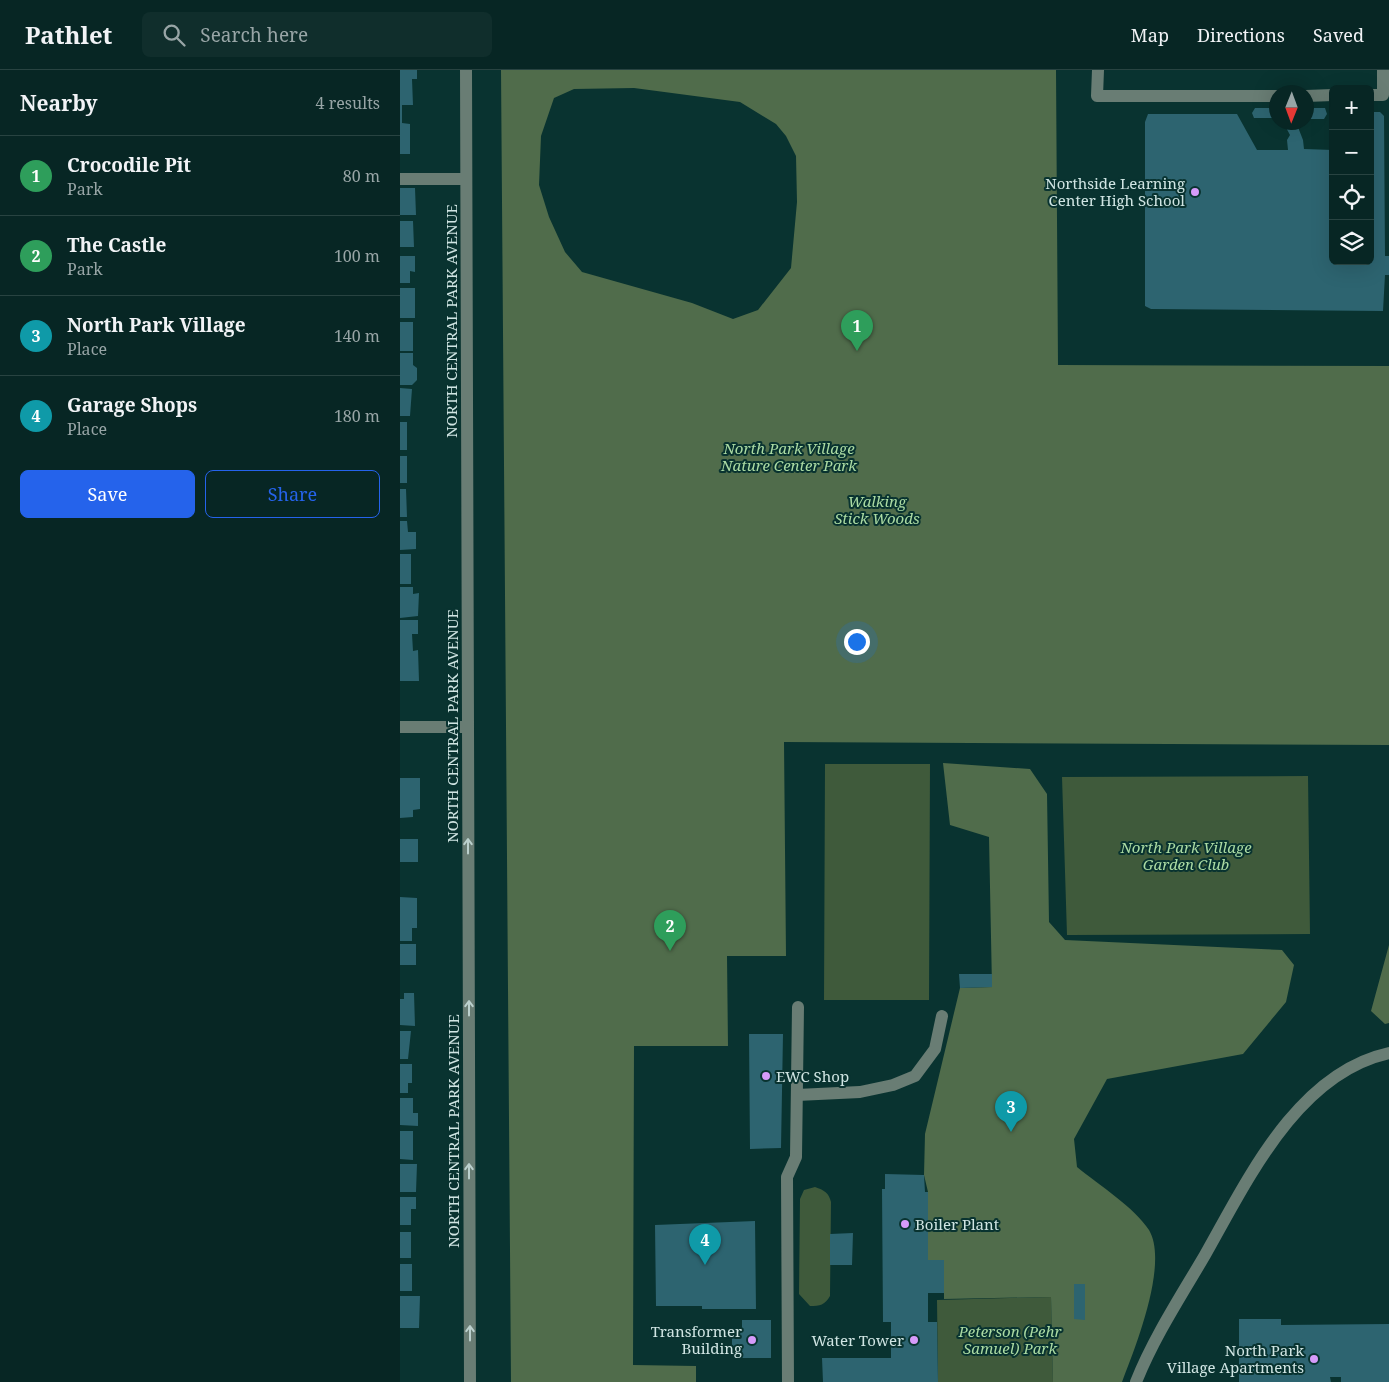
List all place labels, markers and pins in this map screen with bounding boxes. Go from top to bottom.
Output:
place label: Northside Learning Center High School [1045,173,1185,210]
marker: Northside Learning Center High School [1189,186,1201,198]
pin: 1 [841,310,873,351]
pin: 2 [654,910,686,951]
place label: EWC Shop [776,1066,849,1086]
marker: EWC Shop [760,1070,772,1082]
pin: 3 [995,1091,1027,1132]
place label: Boiler Plant [915,1214,999,1234]
marker: Boiler Plant [899,1218,911,1230]
pin: 4 [689,1224,721,1265]
place label: Transformer Building [651,1321,742,1358]
place label: Water Tower [812,1330,904,1350]
marker: Transformer Building [746,1334,758,1346]
marker: Water Tower [908,1334,920,1346]
place label: North Park Village Apartments [1167,1340,1304,1377]
marker: North Park Village Apartments [1308,1353,1320,1365]

